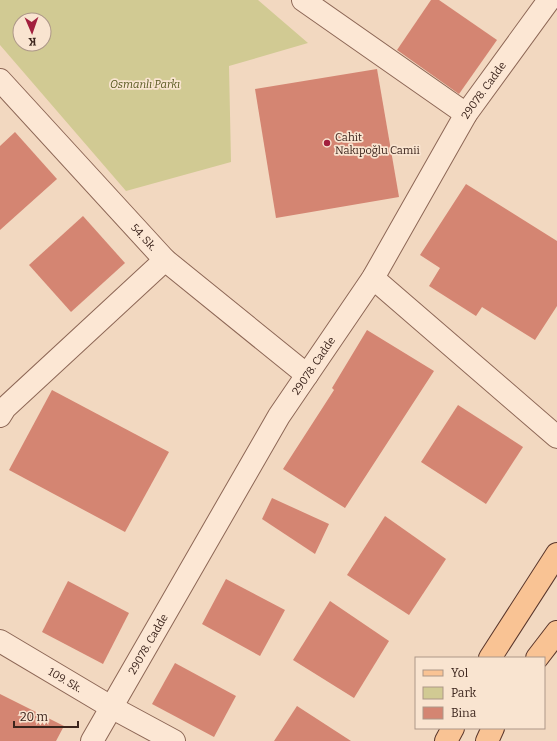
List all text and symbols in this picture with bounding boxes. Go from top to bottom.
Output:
north arrow [12,12,52,52]
text: K [28,35,37,48]
street label: 29078. Cadde [459,59,509,121]
park label: Osmanlı Parkı [110,78,180,91]
place label: Cahit Nakıpoğlu Camii [335,131,421,157]
marker: Cahit Nakıpoğlu Camii [322,138,332,148]
street label: 54. Sk. [128,221,159,254]
street label: 29078. Cadde [289,334,338,397]
street label: 29078. Cadde [126,612,171,677]
legend [415,657,545,729]
street label: 109. Sk. [46,665,84,695]
text: Yol [451,666,469,680]
text: Park [451,686,477,700]
scale bar [14,703,78,729]
text: Bina [451,706,477,720]
text: 20 m [20,710,49,724]

